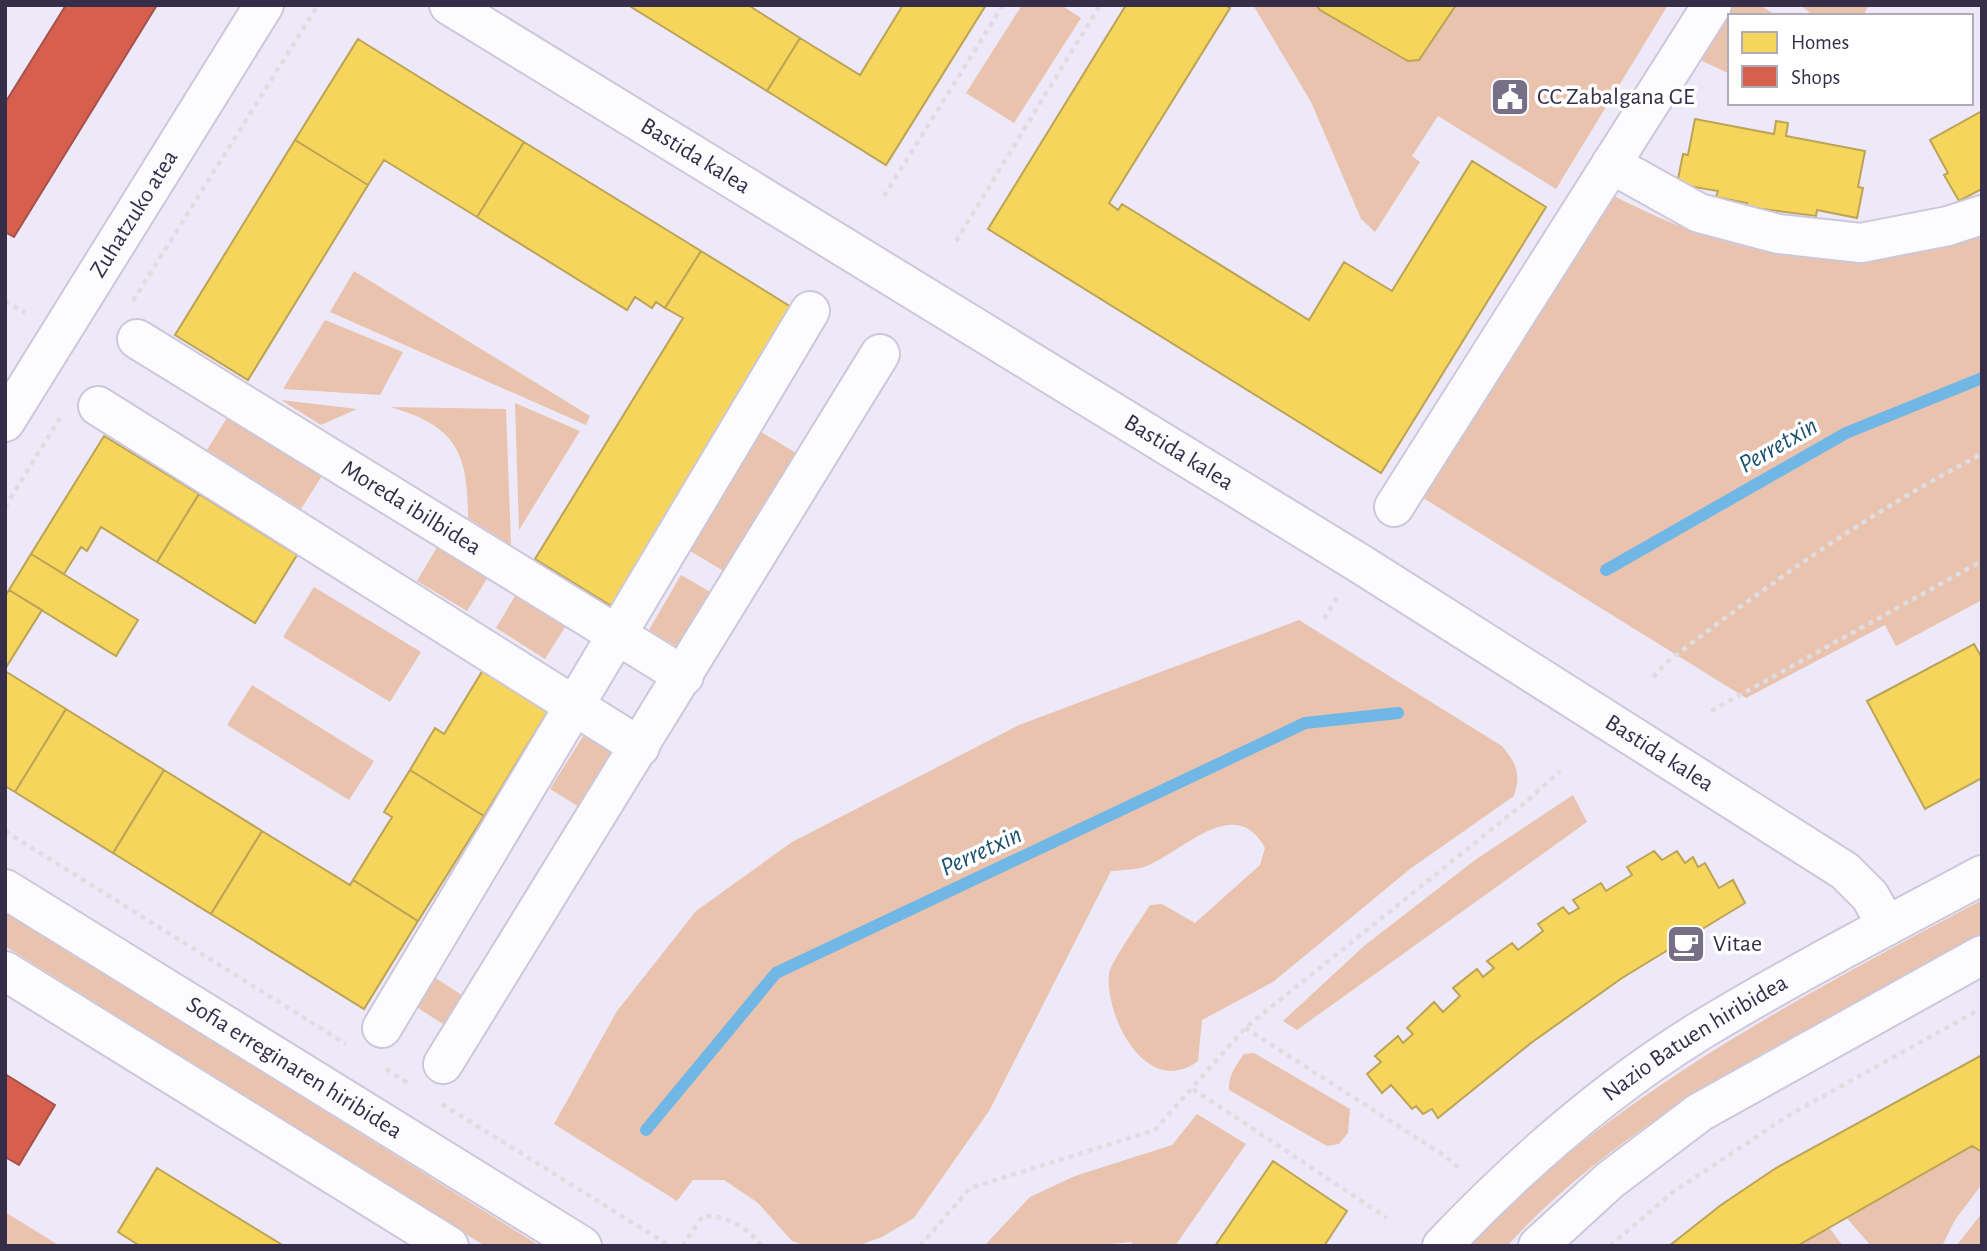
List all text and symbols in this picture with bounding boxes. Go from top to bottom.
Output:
legend [1728,14,1973,105]
text: Homes [1791,32,1849,53]
text: Shops [1791,67,1840,88]
public building icon: CC Zabalgana GE [1489,76,1531,118]
place label: CC Zabalgana GE [1537,85,1695,109]
street label: Bastida kalea [636,114,754,199]
street label: Zuhatzuko atea [86,146,183,282]
street label: Bastida kalea [1120,410,1238,495]
water label: Perretxin [1734,412,1822,478]
street label: Moreda ibilbidea [337,456,485,560]
street label: Bastida kalea [1601,710,1718,797]
water label: Perretxin [936,821,1026,881]
cafe icon: Vitae [1665,923,1707,965]
place label: Vitae [1713,932,1762,956]
street label: Nazio Batuen hiribidea [1598,970,1792,1106]
street label: Sofia erreginaren hiribidea [182,992,406,1143]

